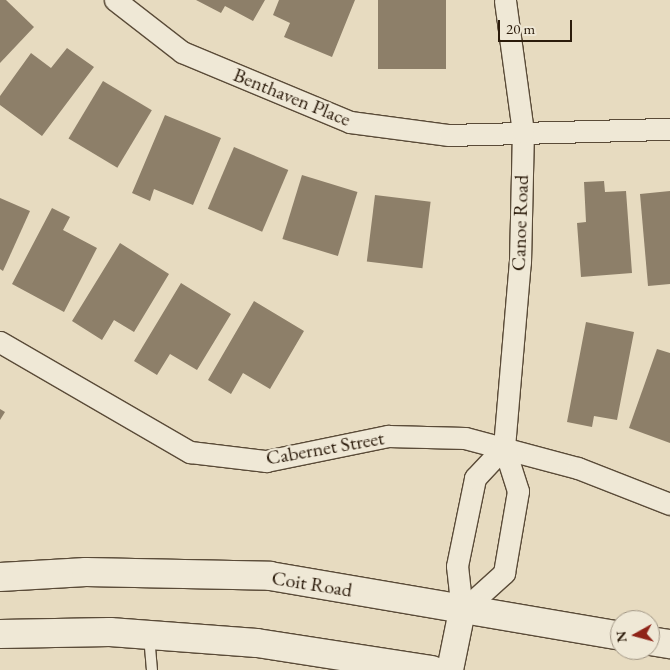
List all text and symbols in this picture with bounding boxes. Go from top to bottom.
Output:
scale bar [500,10,574,42]
text: 20 m [506,19,535,38]
street label: Benthaven Place [230,63,354,131]
street label: Canoe Road [506,174,534,272]
street label: Cabernet Street [264,426,386,470]
street label: Coit Road [270,566,354,602]
north arrow [610,610,660,660]
text: N [611,630,631,643]

